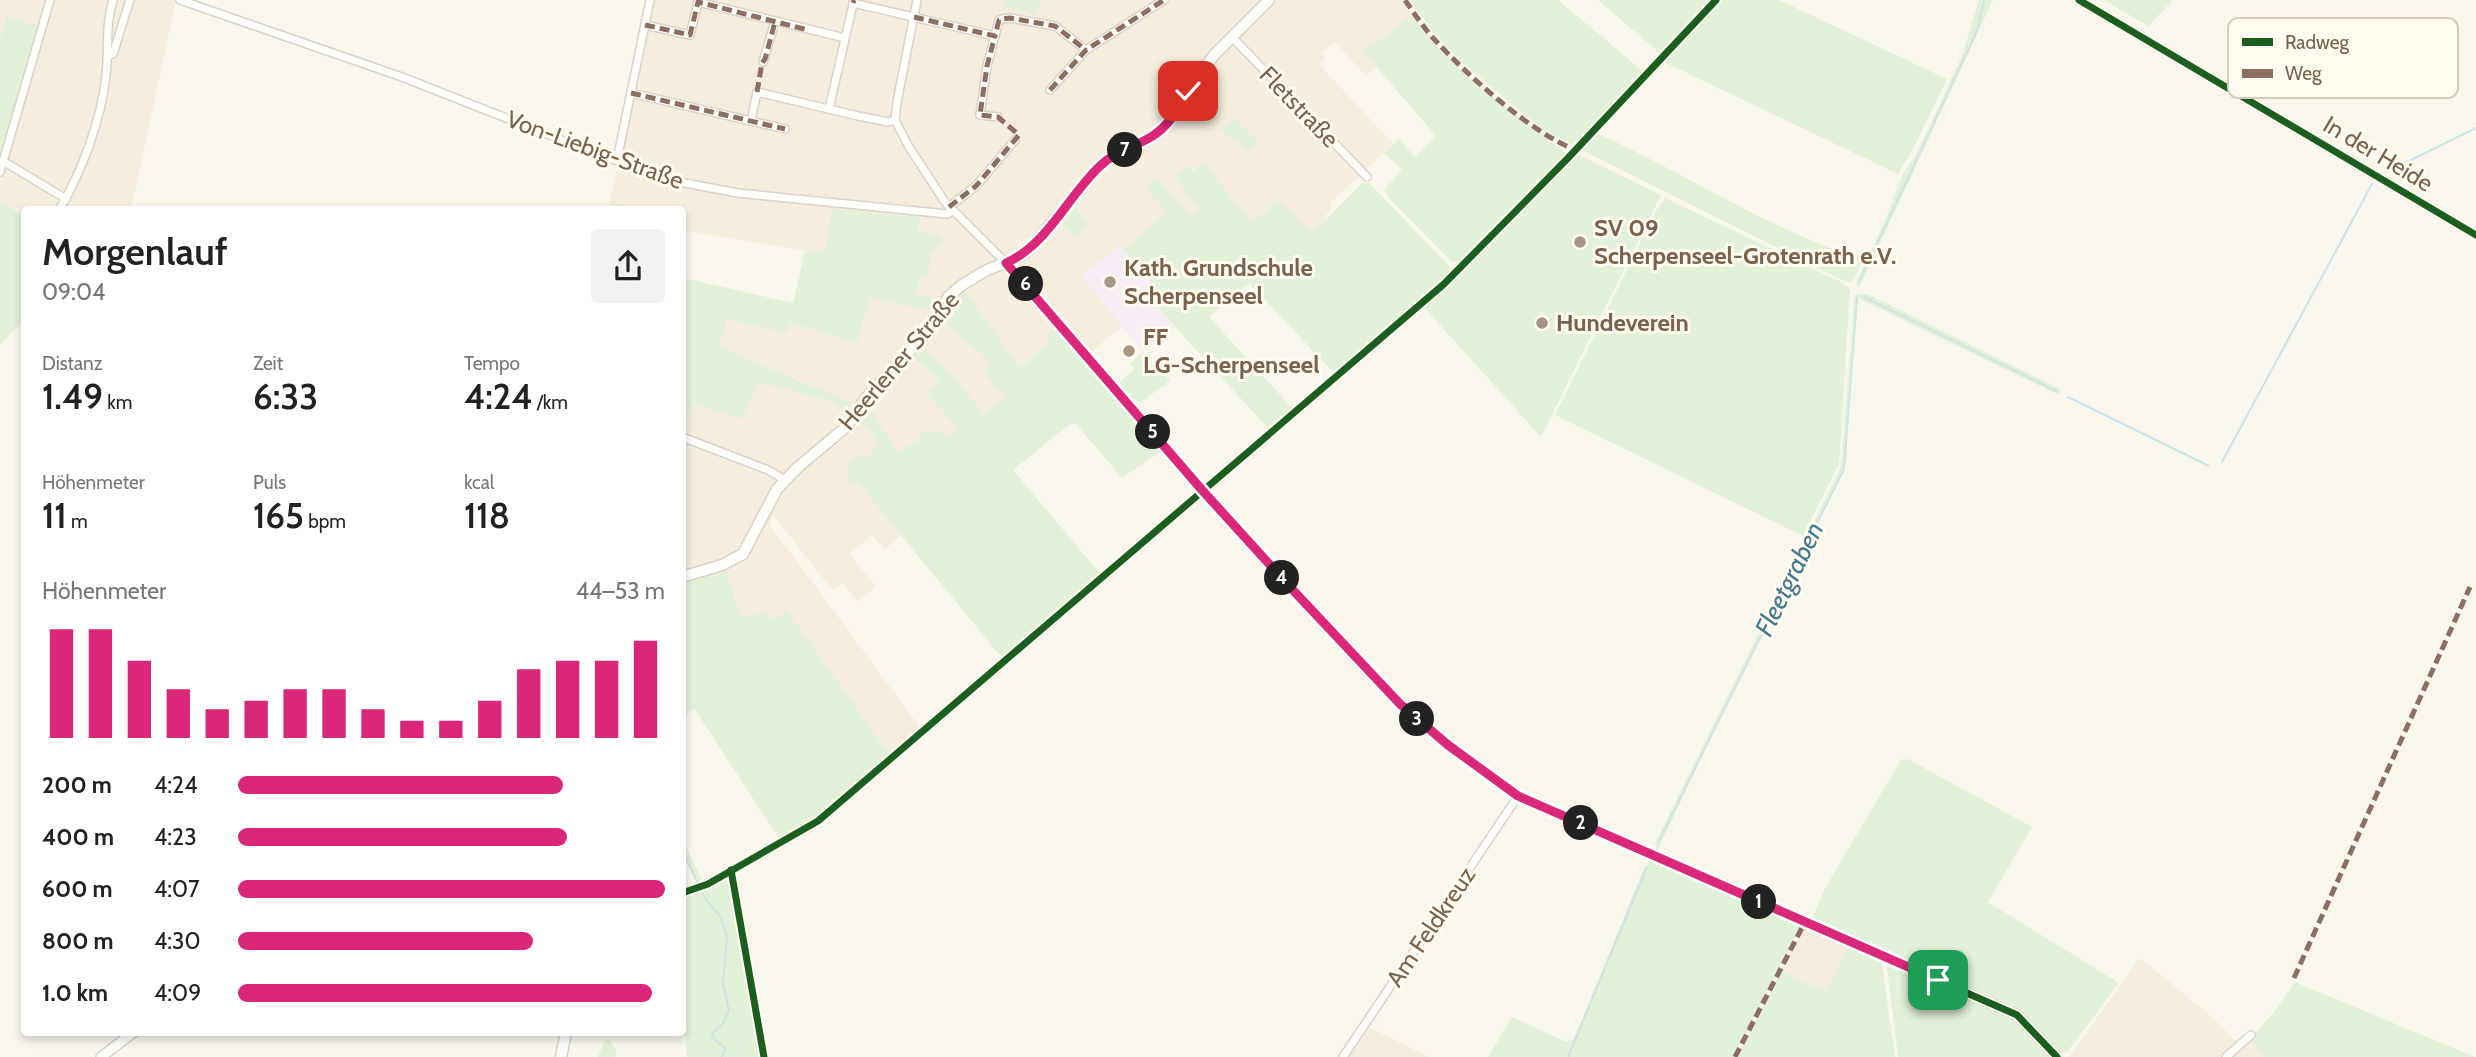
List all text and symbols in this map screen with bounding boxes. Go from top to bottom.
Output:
legend [2228,18,2458,98]
text: Radweg [2285,31,2349,54]
street label: Fletstraße [1254,60,1345,153]
pin [1158,61,1218,121]
text: Weg [2285,62,2322,85]
icon: check [1169,72,1207,110]
street label: Von-Liebig-Straße [503,104,688,195]
street label: In der Heide [2318,109,2438,198]
pin: 7 [1108,132,1142,168]
text: 7 [1120,138,1129,161]
place label: SV 09 Scherpenseel-Grotenrath e.V. [1594,213,1896,270]
text: Morgenlauf [42,228,228,275]
button: share [591,229,665,303]
marker: SV 09 Scherpenseel-Grotenrath e.V. [1572,234,1588,250]
place label: Kath. Grundschule Scherpenseel [1124,253,1313,310]
pin: 6 [1009,266,1044,302]
text: 6 [1020,272,1031,295]
marker: Kath. Grundschule Scherpenseel [1102,274,1118,290]
text: 09:04 [42,278,105,306]
street label: Heerlener Straße [832,285,965,436]
place label: Hundeverein [1556,308,1689,337]
marker: Hundeverein [1534,315,1550,331]
place label: FF LG-Scherpenseel [1143,322,1320,379]
marker: FF LG-Scherpenseel [1121,343,1137,359]
text: Distanz [42,352,103,375]
text: Zeit [253,352,283,375]
text: Tempo [464,352,520,375]
text: 1.49 [42,375,103,418]
text: 6:33 [253,375,318,418]
text: 4:24 [464,375,532,418]
text: km [103,391,132,414]
text: /km [532,391,568,414]
pin: 5 [1136,414,1170,450]
text: 5 [1147,420,1158,443]
text: Höhenmeter [42,471,145,494]
text: Puls [253,471,286,494]
text: kcal [464,471,494,494]
text: 11 [42,494,67,537]
text: 165 [253,494,304,537]
text: 118 [464,494,510,537]
text: m [67,510,88,533]
text: bpm [304,510,346,533]
water label: Fleetgraben [1748,517,1830,641]
pin: 4 [1264,560,1300,596]
text: 4 [1276,566,1287,589]
text: Höhenmeter [42,577,166,605]
text: 44–53 m [576,577,665,605]
pin: 3 [1400,702,1434,736]
text: 3 [1411,707,1422,730]
text: 200 m [42,771,112,799]
text: 4:24 [154,771,197,799]
pin: 2 [1564,806,1598,840]
text: 2 [1575,811,1586,834]
text: 400 m [42,823,114,851]
text: 4:23 [154,823,197,851]
street label: Am Feldkreuz [1380,861,1481,992]
text: 600 m [42,875,113,903]
text: 4:07 [154,875,199,903]
pin: 1 [1742,884,1776,920]
text: 1 [1755,890,1762,913]
text: 800 m [42,927,114,955]
text: 4:30 [154,927,201,955]
pin [1908,950,1968,1010]
icon: arrive [1919,961,1957,999]
text: 1.0 km [42,979,108,1007]
text: 4:09 [154,979,201,1007]

